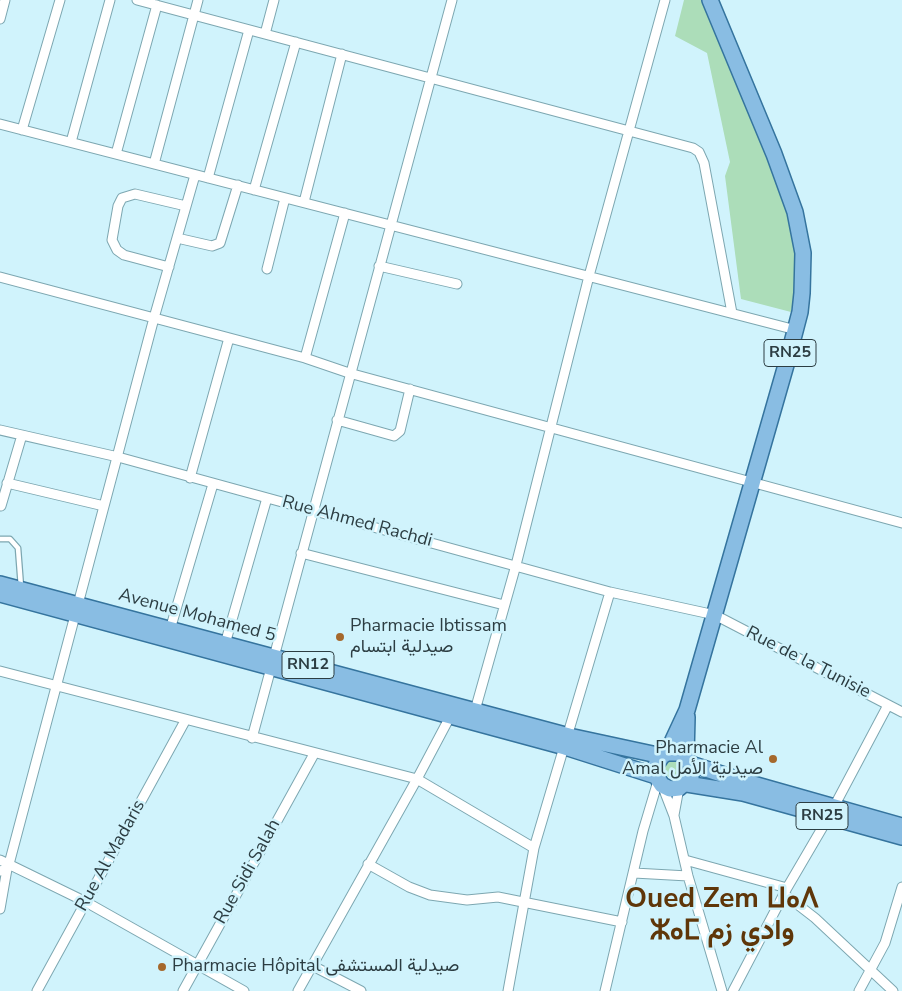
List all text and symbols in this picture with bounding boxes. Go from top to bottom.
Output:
road number: RN25 [764,339,816,366]
street label: Rue Ahmed Rachdi [280,492,434,552]
street label: Avenue Mohamed 5 [116,585,278,647]
place label: Pharmacie Ibtissam صيدلية ابتسام [350,616,507,659]
street label: Rue de la Tunisie [742,622,874,704]
marker: Pharmacie Ibtissam صيدلية ابتسام [334,631,346,643]
road number: RN12 [282,652,334,678]
place label: Pharmacie Al Amal صيدلية الأمل [622,738,763,781]
marker: Pharmacie Al Amal صيدلية الأمل [767,753,779,765]
street label: Rue Al Madaris [72,797,150,915]
road number: RN25 [796,802,848,829]
street label: Rue Sidi Salah [210,816,286,928]
district label: Oued Zem ⵡⴰⴷ ⵣⴰⵎ وادي زم [625,883,819,949]
place label: Pharmacie Hôpital صيدلية المستشفى [172,956,459,978]
marker: Pharmacie Hôpital صيدلية المستشفى [156,961,168,973]

